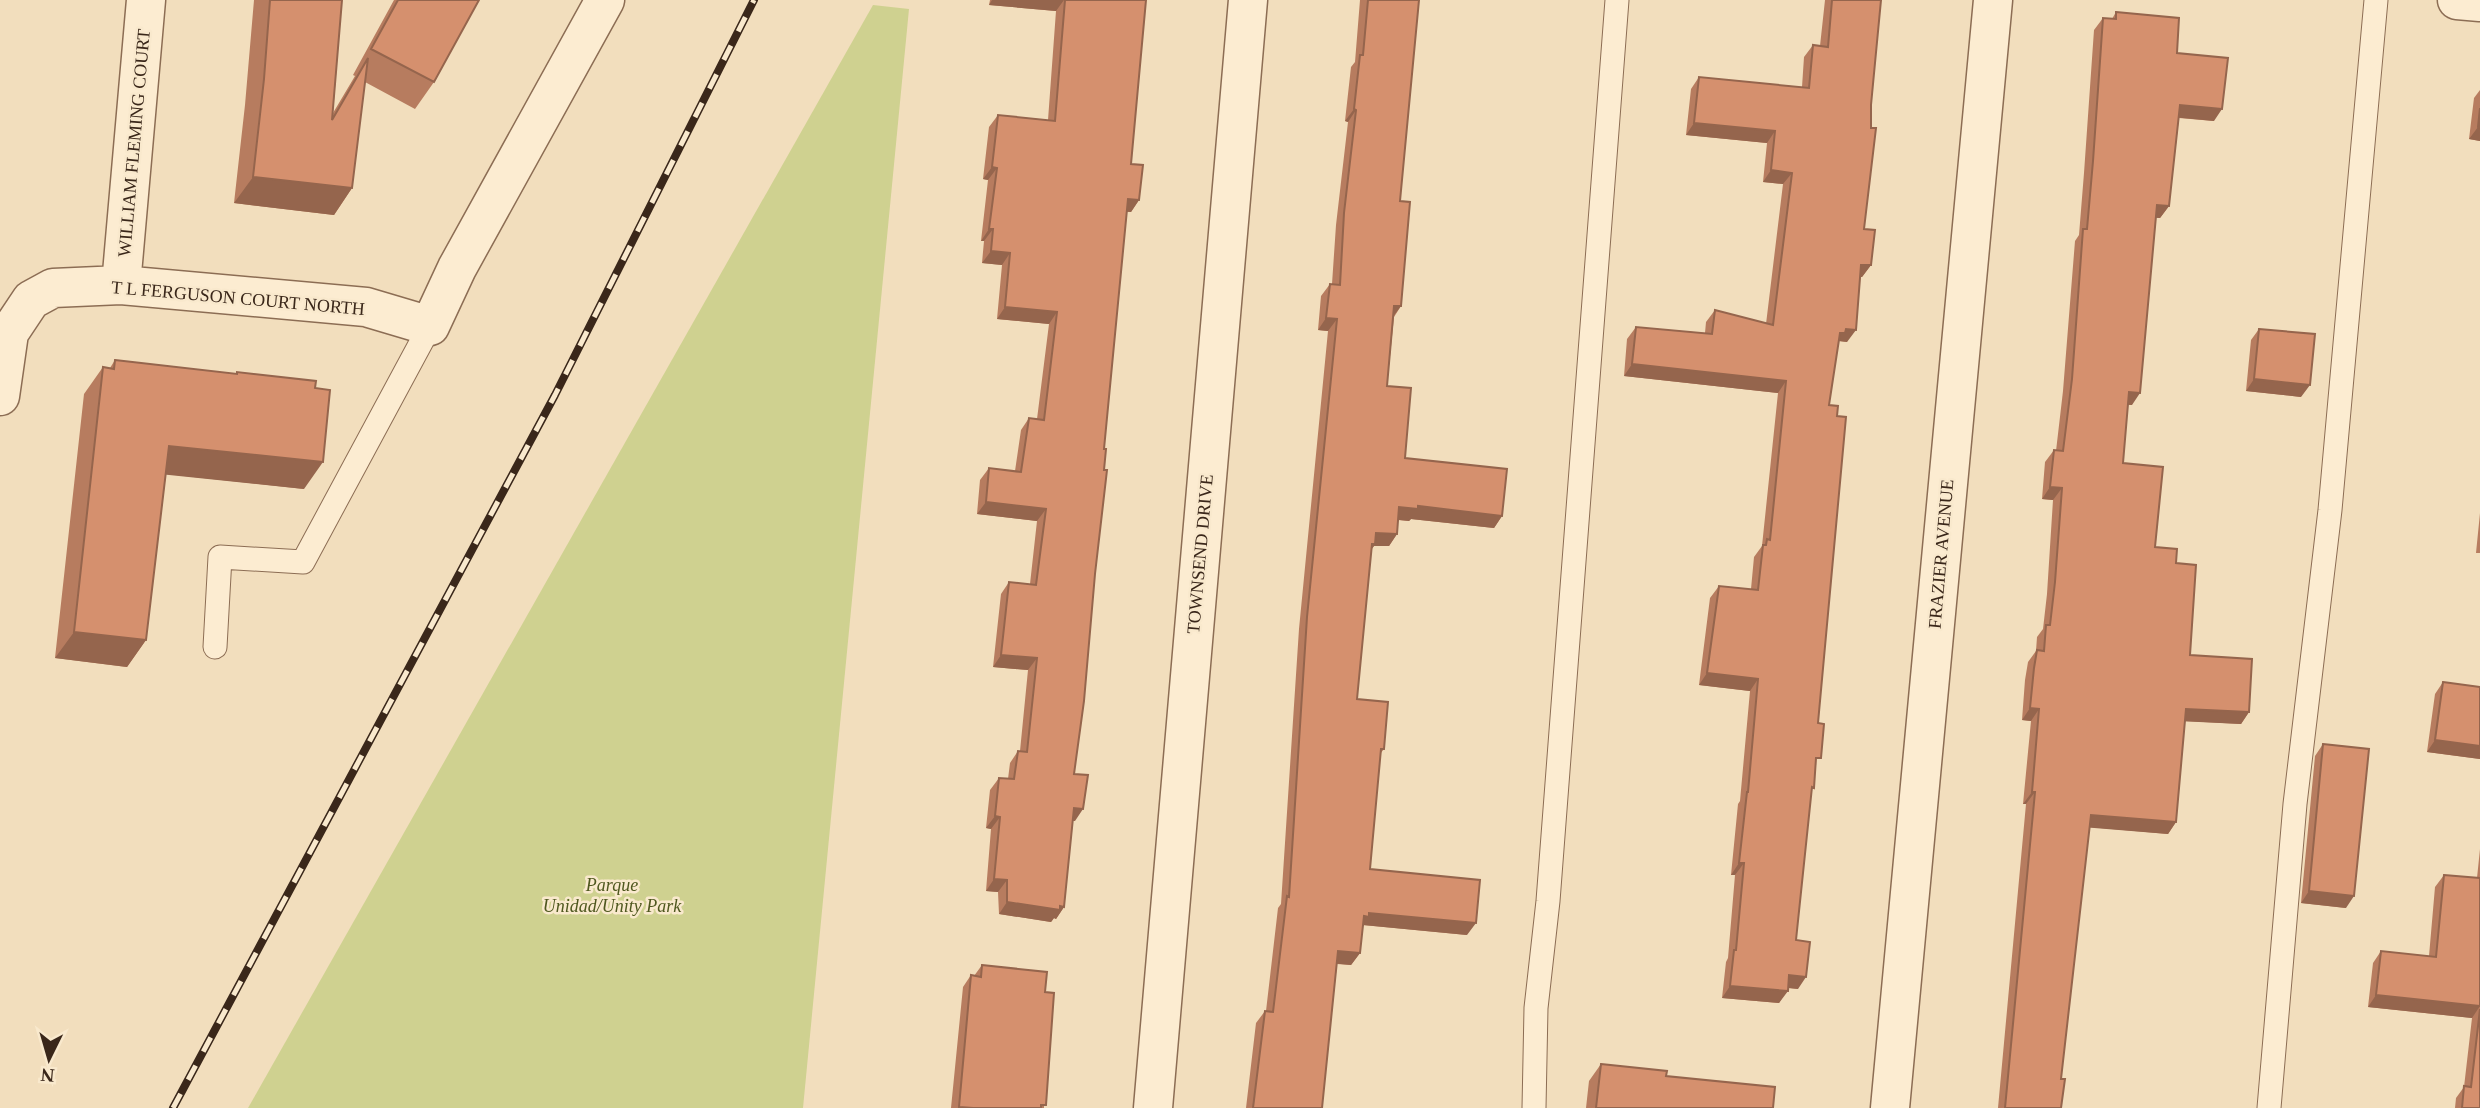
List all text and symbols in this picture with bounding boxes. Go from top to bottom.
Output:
street label: WILLIAM FLEMING COURT [114,28,154,258]
street label: T L FERGUSON COURT NORTH [110,277,366,319]
street label: TOWNSEND DRIVE [1183,473,1217,635]
street label: FRAZIER AVENUE [1924,478,1958,630]
park label: Parque Unidad/Unity Park [543,875,682,916]
north arrow [14,1024,84,1094]
text: N [40,1064,55,1086]

